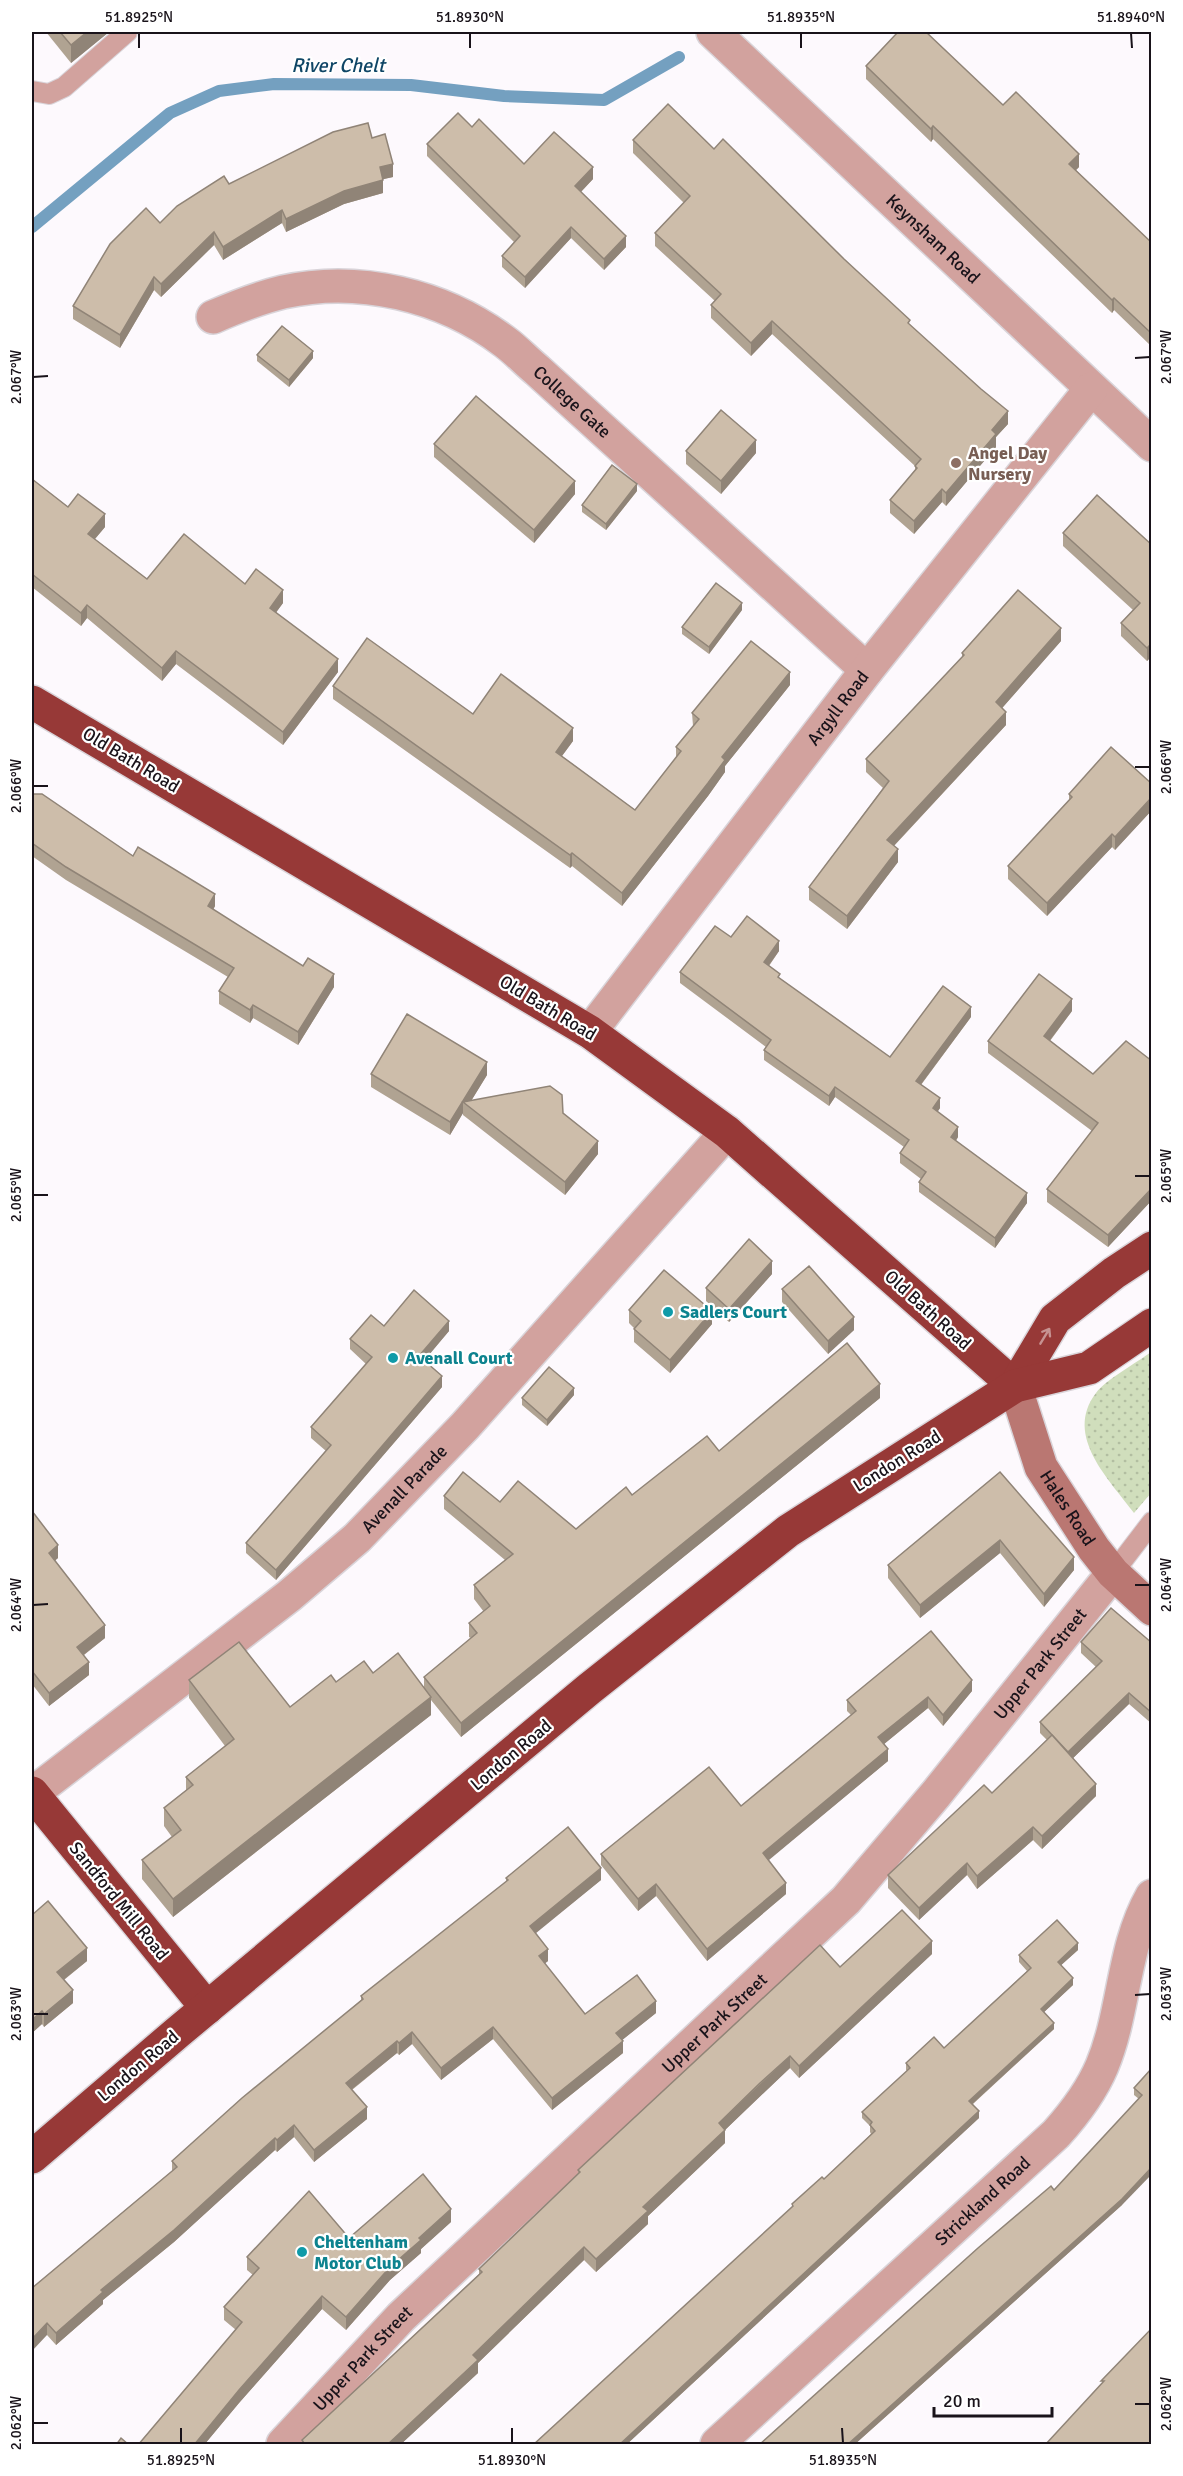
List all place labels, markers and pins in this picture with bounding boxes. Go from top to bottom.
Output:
place label: Angel Day Nursery [968,442,1047,485]
marker: Angel Day Nursery [949,456,963,470]
place label: Sadlers Court [680,1301,787,1323]
marker: Sadlers Court [661,1305,675,1319]
place label: Avenall Court [405,1347,513,1369]
marker: Avenall Court [386,1351,400,1365]
place label: Cheltenham Motor Club [314,2231,408,2274]
marker: Cheltenham Motor Club [295,2245,309,2259]

